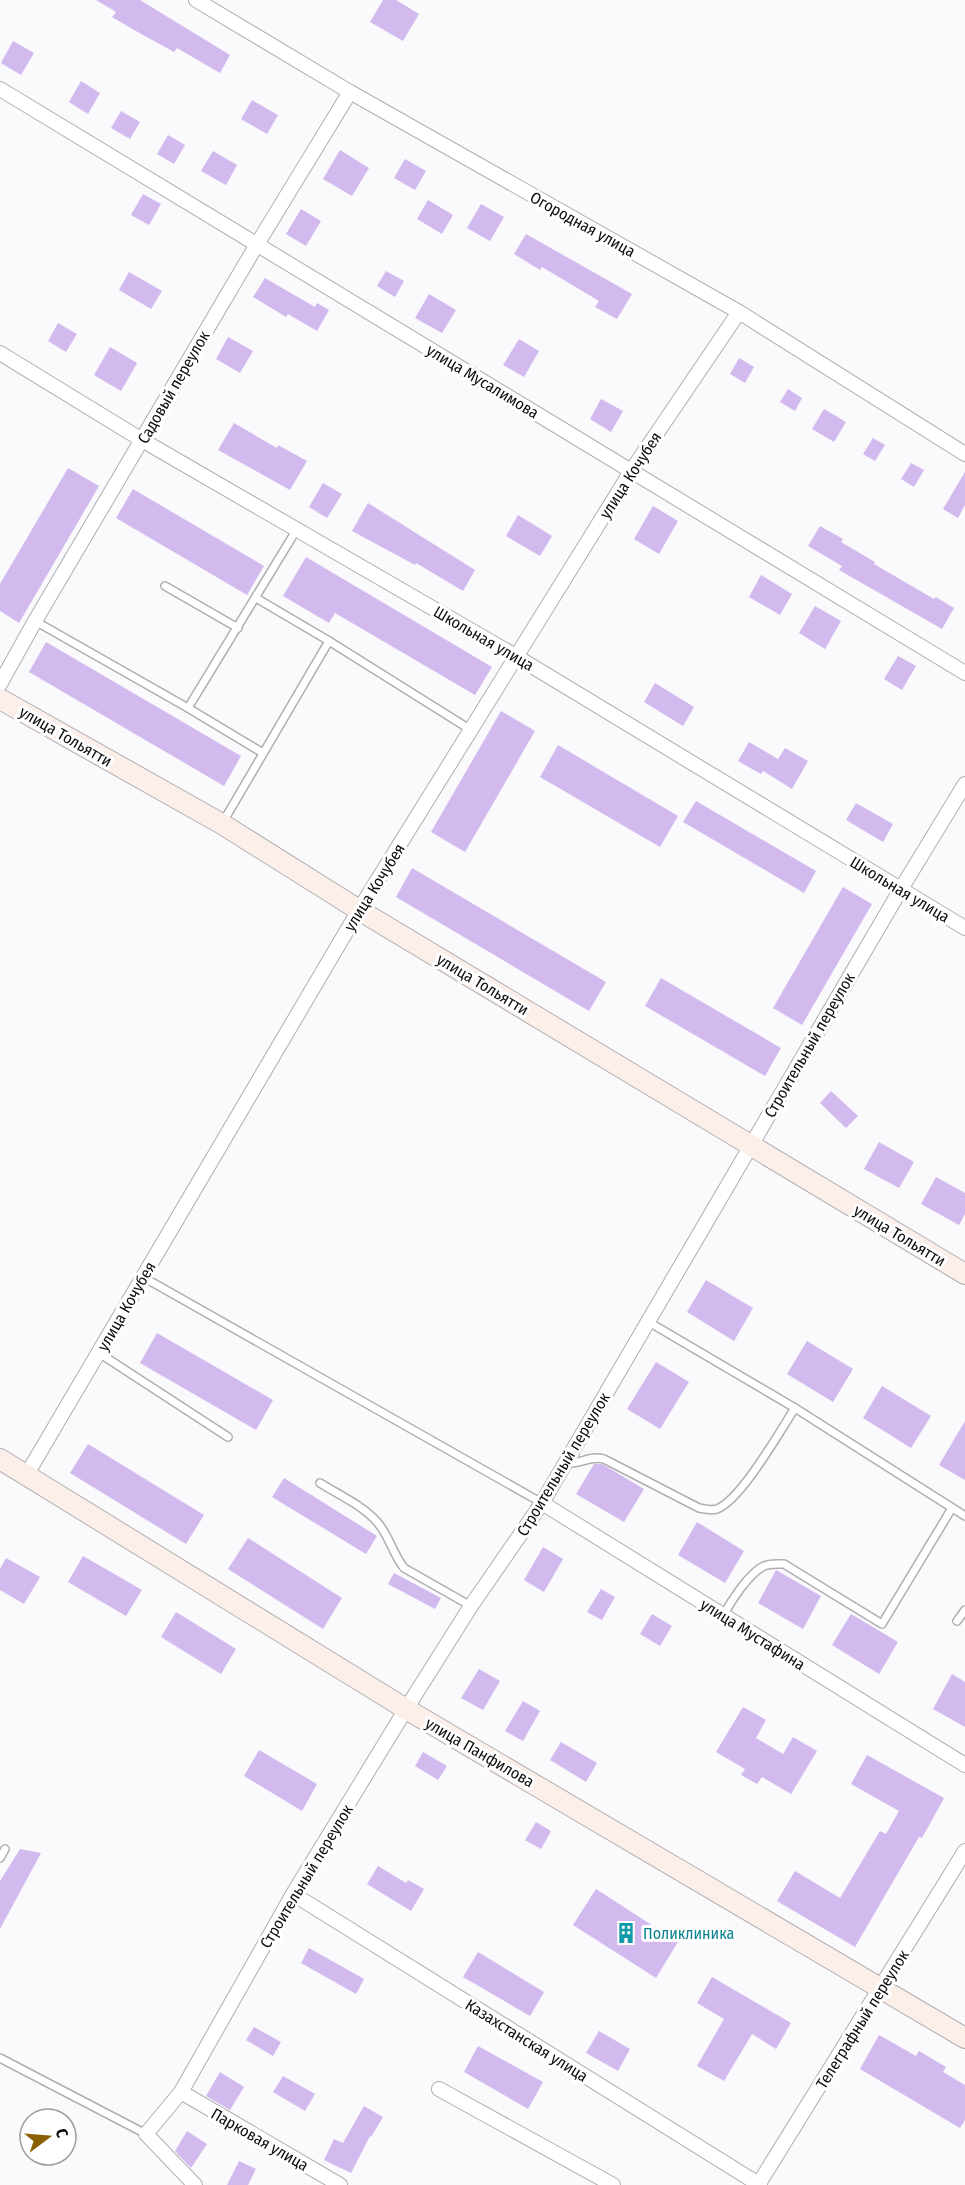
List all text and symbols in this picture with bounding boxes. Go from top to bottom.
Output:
street label: Огородная улица [527,188,639,261]
street label: Садовый переулок [133,327,214,447]
street label: улица Мусалимова [423,340,542,422]
street label: улица Кочубея [595,428,666,522]
street label: Школьная улица [430,602,537,675]
street label: улица Тольятти [16,702,115,771]
street label: улица Кочубея [340,840,409,935]
street label: Школьная улица [847,852,953,927]
street label: улица Тольятти [433,950,532,1019]
street label: Строительный переулок [760,969,859,1121]
street label: улица Тольятти [850,1201,949,1270]
street label: улица Кочубея [93,1258,160,1354]
street label: Строительный переулок [513,1389,614,1540]
street label: улица Мустафина [697,1595,809,1674]
street label: улица Панфилова [422,1714,538,1791]
street label: Строительный переулок [256,1801,357,1952]
building icon: Поликлиника [614,1921,638,1945]
place label: Поликлиника [643,1924,734,1943]
street label: Телеграфный переулок [812,1946,913,2092]
street label: Казахстанская улица [462,1995,592,2086]
street label: Парковая улица [208,2104,312,2175]
north arrow [18,2107,78,2167]
text: С [52,2126,72,2140]

